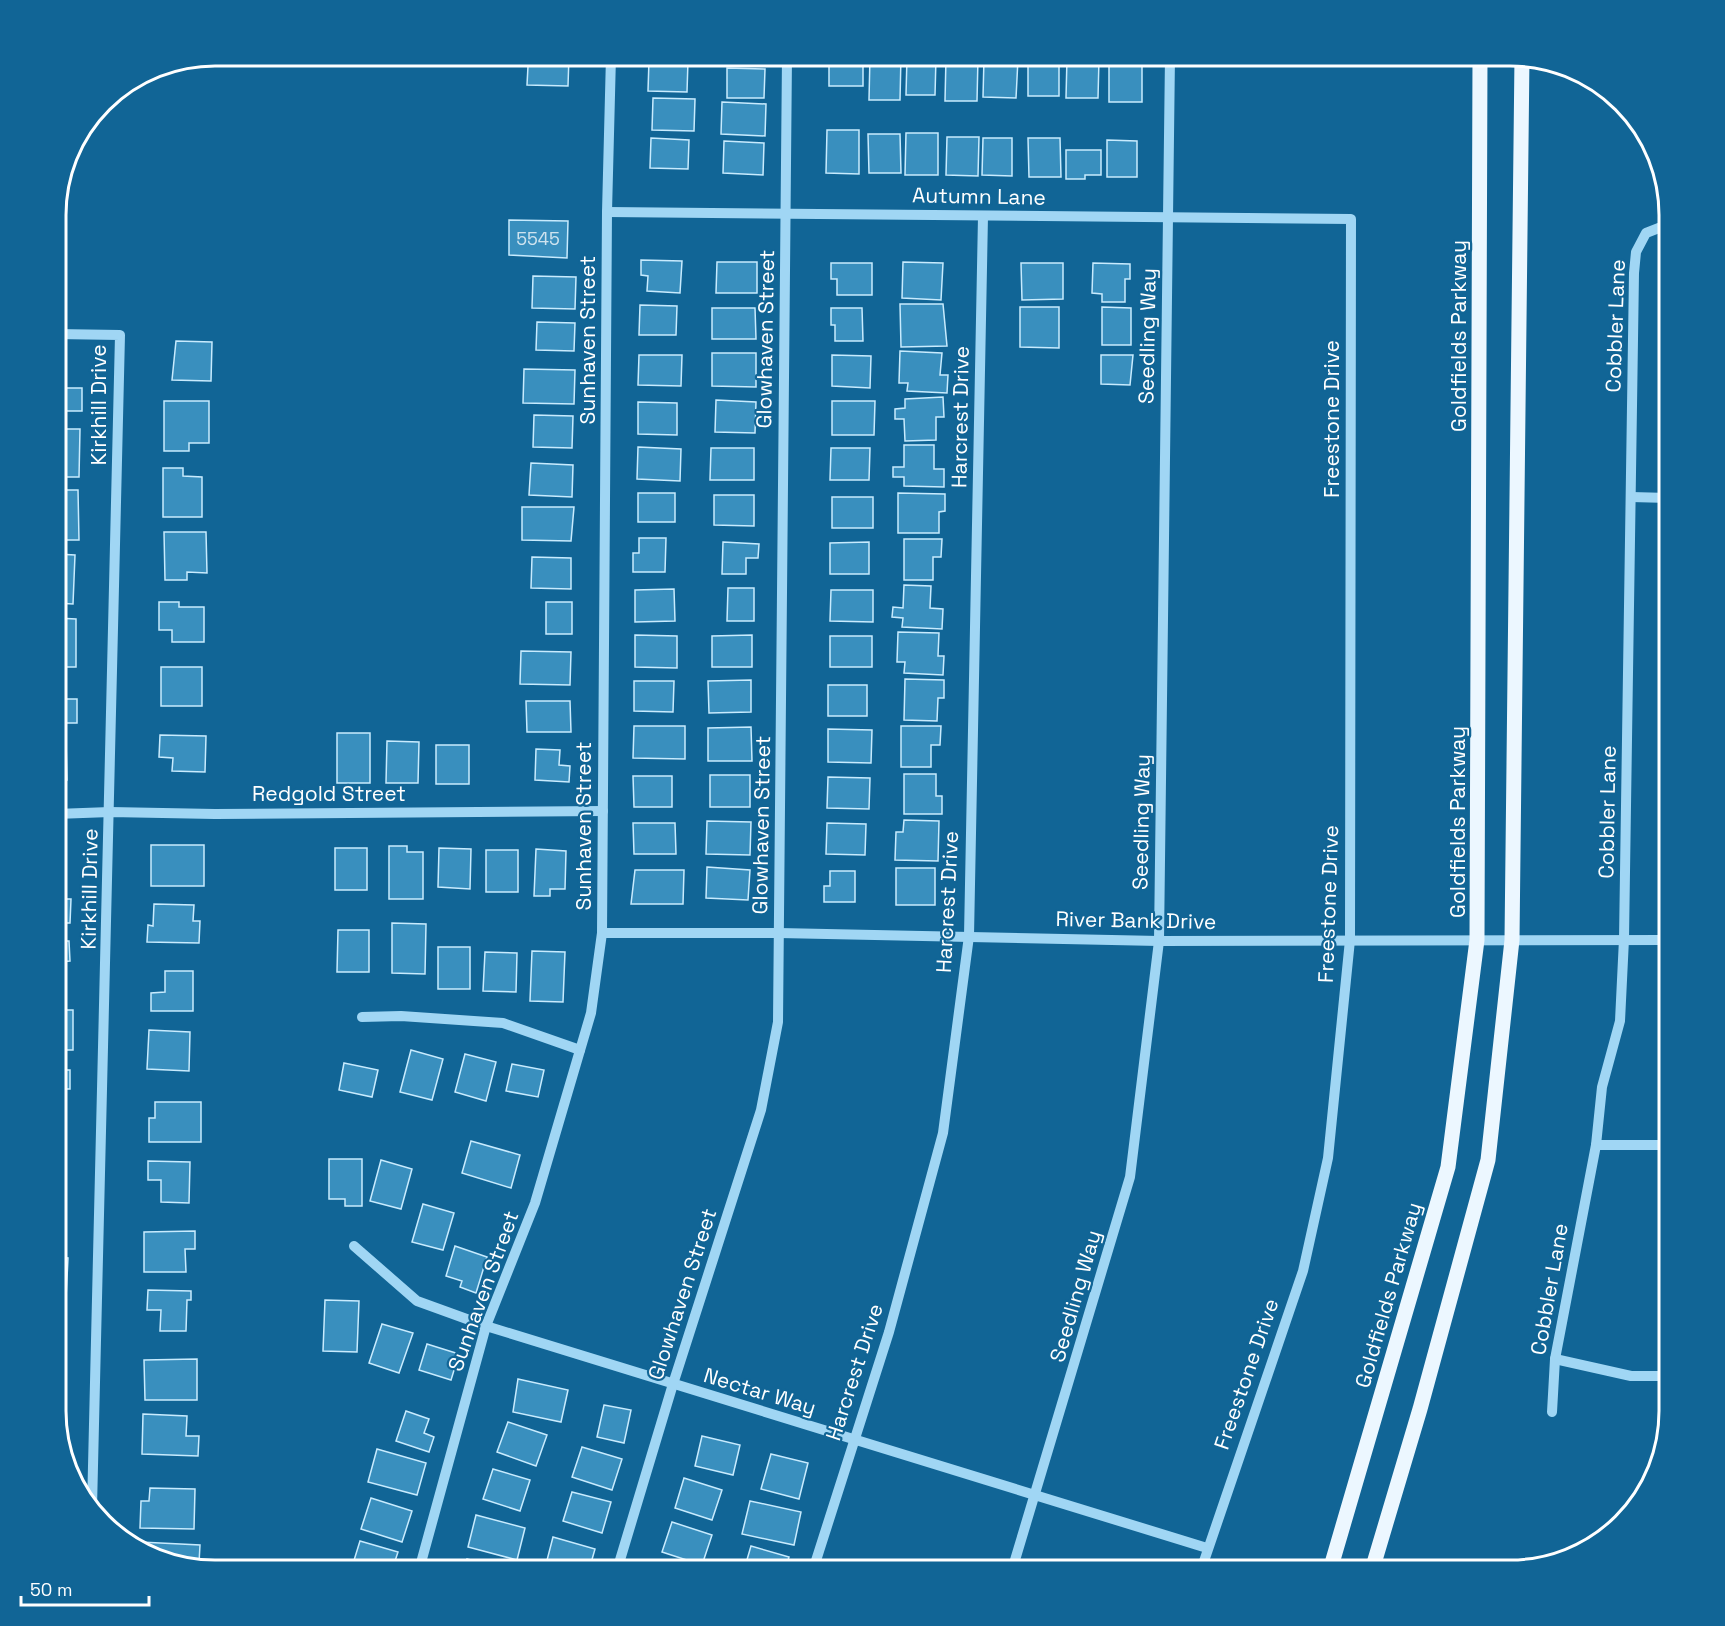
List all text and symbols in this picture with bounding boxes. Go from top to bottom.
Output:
street label: Autumn Lane [912,181,1046,211]
house number: 5545 [516,227,560,250]
street label: Goldfields Parkway [1445,240,1472,432]
street label: Glowhaven Street [750,249,780,429]
street label: Sunhaven Street [574,256,601,424]
street label: Cobbler Lane [1599,259,1631,393]
street label: Seedling Way [1132,268,1162,404]
street label: Freestone Drive [1318,340,1345,498]
street label: Kirkhill Drive [85,344,112,466]
street label: Harcrest Drive [945,346,975,488]
street label: Goldfields Parkway [1444,726,1471,918]
street label: Glowhaven Street [746,735,776,915]
street label: Sunhaven Street [570,742,597,910]
street label: Cobbler Lane [1592,745,1622,879]
street label: Seedling Way [1126,754,1156,890]
street label: Redgold Street [252,780,406,807]
street label: Freestone Drive [1312,825,1344,983]
street label: Kirkhill Drive [74,828,104,950]
street label: Harcrest Drive [930,830,964,974]
street label: River Bank Drive [1055,905,1217,935]
street label: Goldfields Parkway [1349,1199,1427,1391]
street label: Glowhaven Street [642,1205,722,1383]
street label: Sunhaven Street [441,1207,525,1375]
street label: Cobbler Lane [1524,1221,1574,1357]
street label: Seedling Way [1043,1227,1107,1365]
street label: Freestone Drive [1208,1295,1284,1453]
street label: Harcrest Drive [819,1300,889,1444]
street label: Nectar Way [700,1361,820,1421]
scale bar [21,1569,148,1607]
text: 50 m [30,1578,72,1601]

